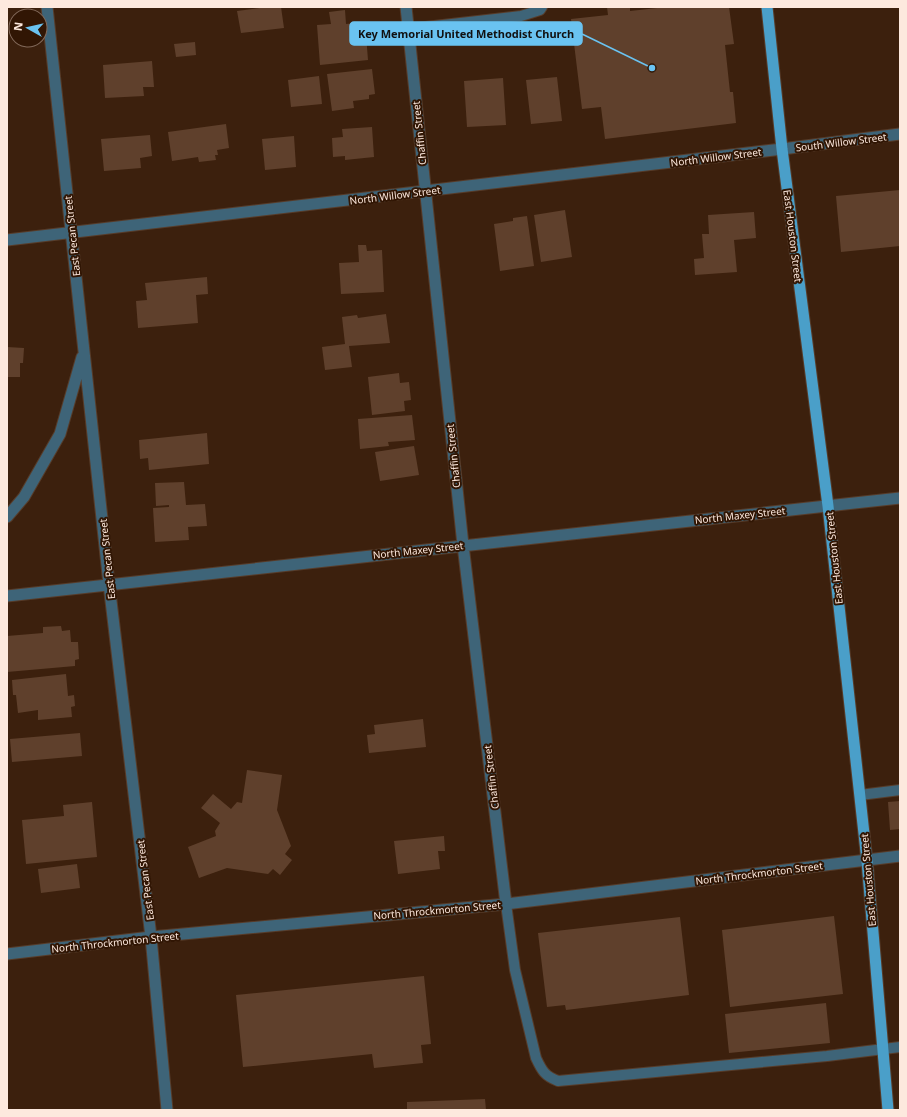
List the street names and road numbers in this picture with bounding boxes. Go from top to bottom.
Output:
street label: Chaffin Street [409,100,429,166]
street label: South Willow Street [795,129,888,155]
street label: North Willow Street [670,144,763,170]
street label: North Willow Street [349,182,442,208]
street label: East Houston Street [780,189,806,283]
street label: East Pecan Street [61,195,83,277]
street label: Chaffin Street [443,423,463,489]
street label: North Maxey Street [694,503,786,527]
street label: East Houston Street [822,511,846,605]
street label: East Pecan Street [96,518,118,600]
street label: North Maxey Street [372,538,464,562]
street label: Chaffin Street [480,744,502,810]
street label: East Houston Street [857,833,879,927]
street label: East Pecan Street [133,839,157,921]
street label: North Throckmorton Street [695,858,824,888]
street label: North Throckmorton Street [373,897,502,923]
street label: North Throckmorton Street [51,928,180,956]

